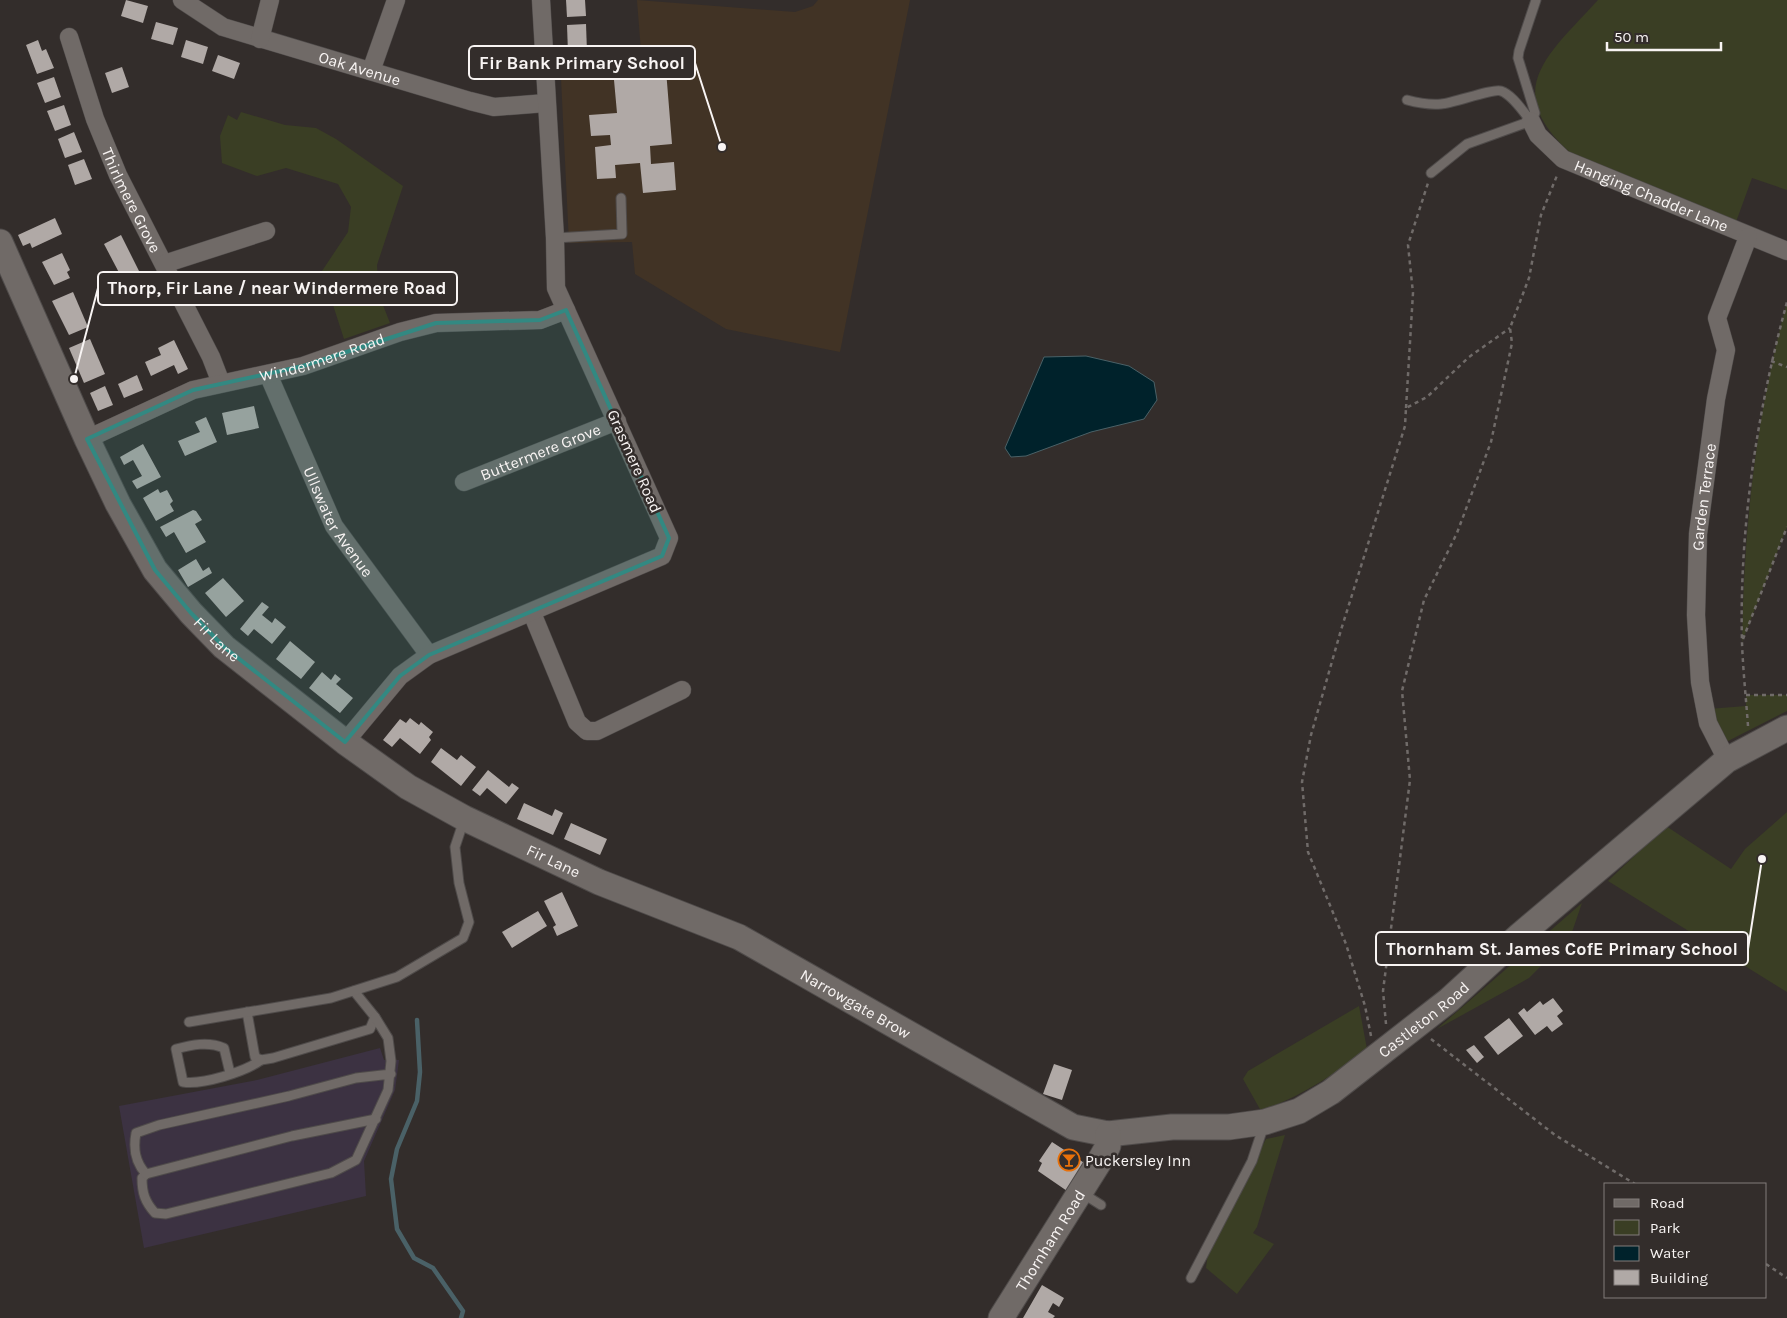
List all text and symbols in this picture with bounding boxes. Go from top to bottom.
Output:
scale bar [1607,20,1721,52]
text: 50 m [1614,28,1649,46]
callout: Fir Bank Primary School [469,46,695,79]
street label: Oak Avenue [316,47,403,90]
text: Fir Bank Primary School [479,52,685,74]
street label: Thirlmere Grove [98,145,165,256]
street label: Hanging Chadder Lane [1572,156,1731,236]
callout: Thorp, Fir Lane / near Windermere Road [98,272,457,305]
text: Thorp, Fir Lane / near Windermere Road [107,277,447,299]
street label: Windermere Road [258,329,387,385]
street label: Grasmere Road [603,407,666,516]
street label: Buttermere Grove [477,420,603,485]
street label: Garden Terrace [1689,442,1720,551]
street label: Ullswater Avenue [299,464,377,581]
street label: Fir Lane [190,613,244,666]
street label: Fir Lane [524,840,583,882]
callout: Thornham St. James CofE Primary School [1376,932,1748,965]
text: Thornham St. James CofE Primary School [1386,938,1738,960]
street label: Narrowgate Brow [797,965,914,1043]
street label: Castleton Road [1375,977,1473,1062]
bar icon: Puckersley Inn [1057,1148,1081,1172]
place label: Puckersley Inn [1085,1151,1191,1170]
legend [1604,1183,1767,1298]
street label: Thornham Road [1011,1186,1089,1295]
text: Road [1650,1194,1685,1212]
text: Park [1650,1219,1680,1237]
text: Water [1650,1244,1691,1262]
text: Building [1650,1269,1708,1287]

